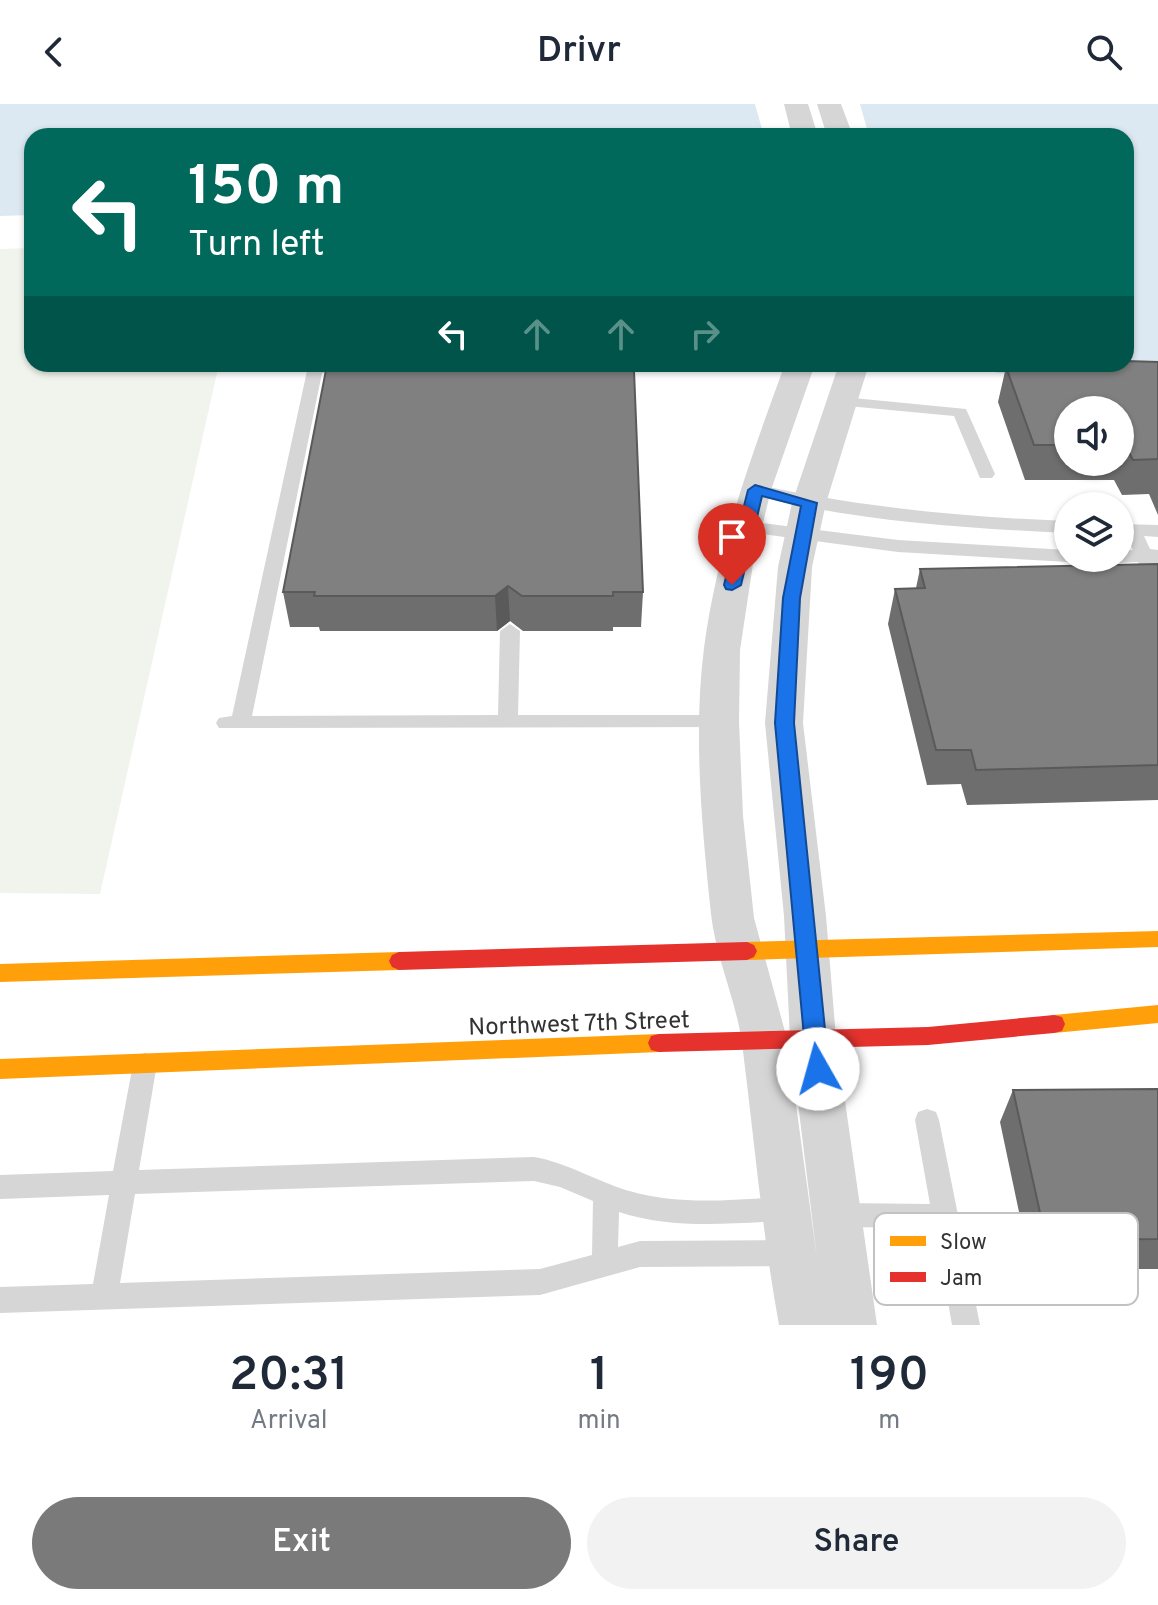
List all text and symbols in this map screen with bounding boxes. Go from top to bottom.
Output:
text: Drivr [537,29,621,75]
icon: back [32,30,76,74]
icon: search [1082,30,1126,74]
text: 150 m [188,154,344,224]
icon: left [56,160,160,264]
text: Turn left [188,223,325,269]
icon: left [431,312,475,356]
icon: ahead [515,312,559,356]
icon: ahead [599,312,643,356]
icon: right [683,312,727,356]
map controls [1054,396,1134,572]
button: sound [1054,396,1134,476]
button: layers [1054,492,1134,572]
pin [698,503,766,585]
icon: arrive [710,515,754,559]
street label: Northwest 7th Street [468,1006,690,1044]
position arrow [776,1027,860,1111]
legend [874,1213,1138,1305]
text: Slow [940,1230,987,1257]
text: Jam [940,1266,983,1293]
text: 20:31 [229,1347,349,1407]
text: 1 [590,1347,609,1407]
text: 190 [850,1347,929,1407]
text: Arrival [250,1405,328,1438]
text: min [577,1405,621,1438]
text: m [878,1405,900,1438]
button: Exit [32,1497,571,1589]
button: Share [587,1497,1126,1589]

